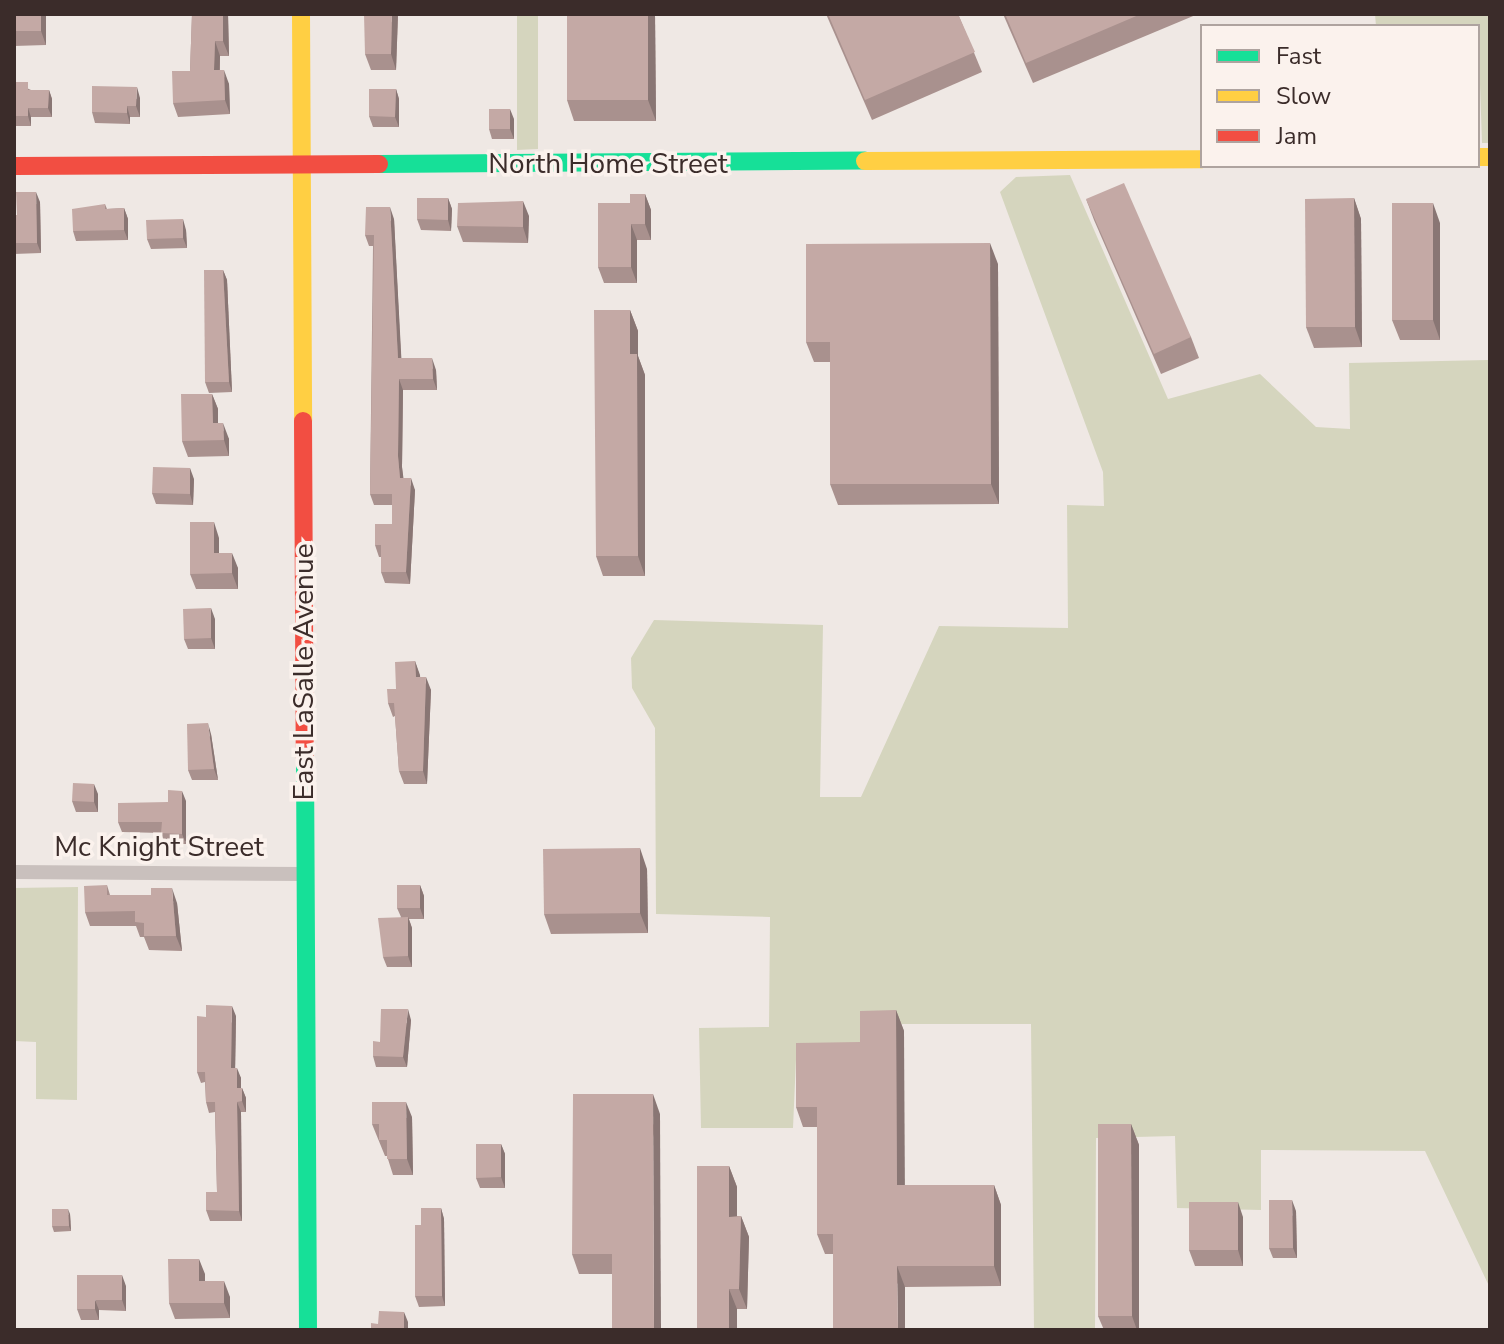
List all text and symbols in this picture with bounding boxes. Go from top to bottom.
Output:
legend [1200,24,1480,168]
text: Fast [1276,40,1321,72]
text: Slow [1276,80,1331,112]
text: Jam [1276,120,1317,152]
street label: North Home Street [488,147,728,181]
street label: East LaSalle Avenue [287,543,321,801]
street label: Mc Knight Street [54,830,264,864]

